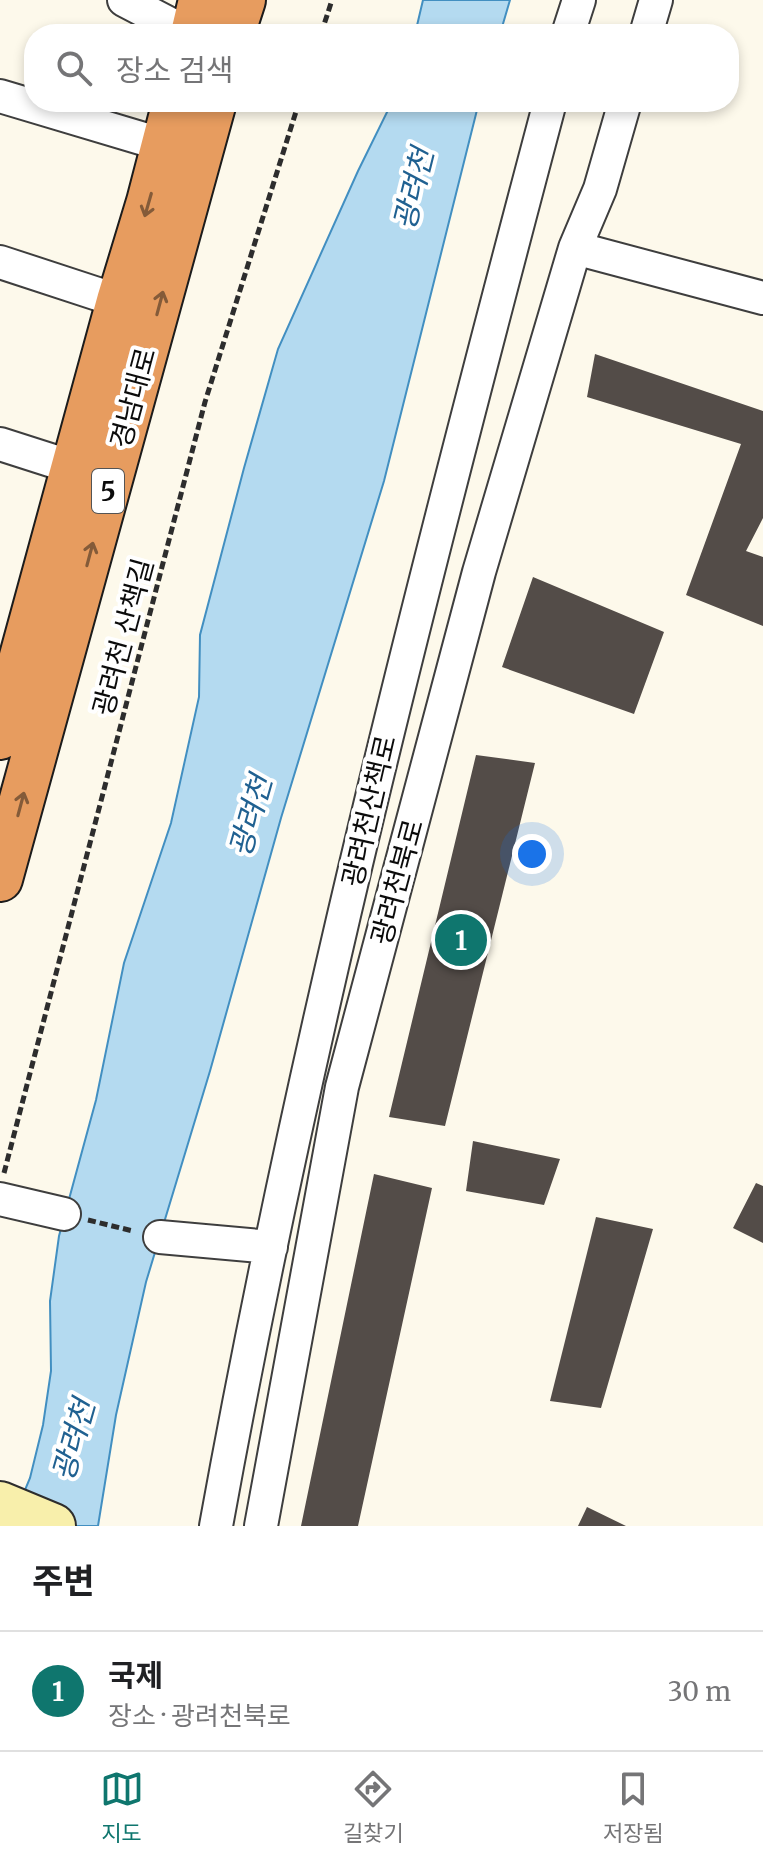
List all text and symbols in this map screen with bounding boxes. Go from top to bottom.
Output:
search box [24,24,739,112]
icon: search [52,46,96,90]
text: 장소 검색 [116,51,234,89]
water label: 광려천 [385,141,442,234]
one-way arrow [140,191,155,217]
one-way arrow [153,291,168,317]
street label: 경남대로 [102,344,164,452]
road number: 5 [92,469,124,513]
one-way arrow [83,541,98,567]
street label: 광려천 산책길 [85,554,161,720]
street label: 광려천산책로 [334,732,404,890]
water label: 광려천 [220,768,281,861]
one-way arrow [14,792,29,818]
street label: 광려천북로 [363,815,431,949]
your location [512,834,552,874]
pin: 1 [435,910,487,970]
water label: 광려천 [43,1392,104,1485]
text: 주변 [32,1560,95,1602]
text: 국제 [108,1656,163,1694]
text: 1 [52,1675,64,1708]
text: 30 m [668,1675,731,1708]
text: 장소 · 광려천북로 [108,1699,291,1732]
tab: 지도 [100,1767,144,1847]
tab: 길찾기 [343,1767,403,1847]
tab: 저장됨 [603,1767,663,1847]

